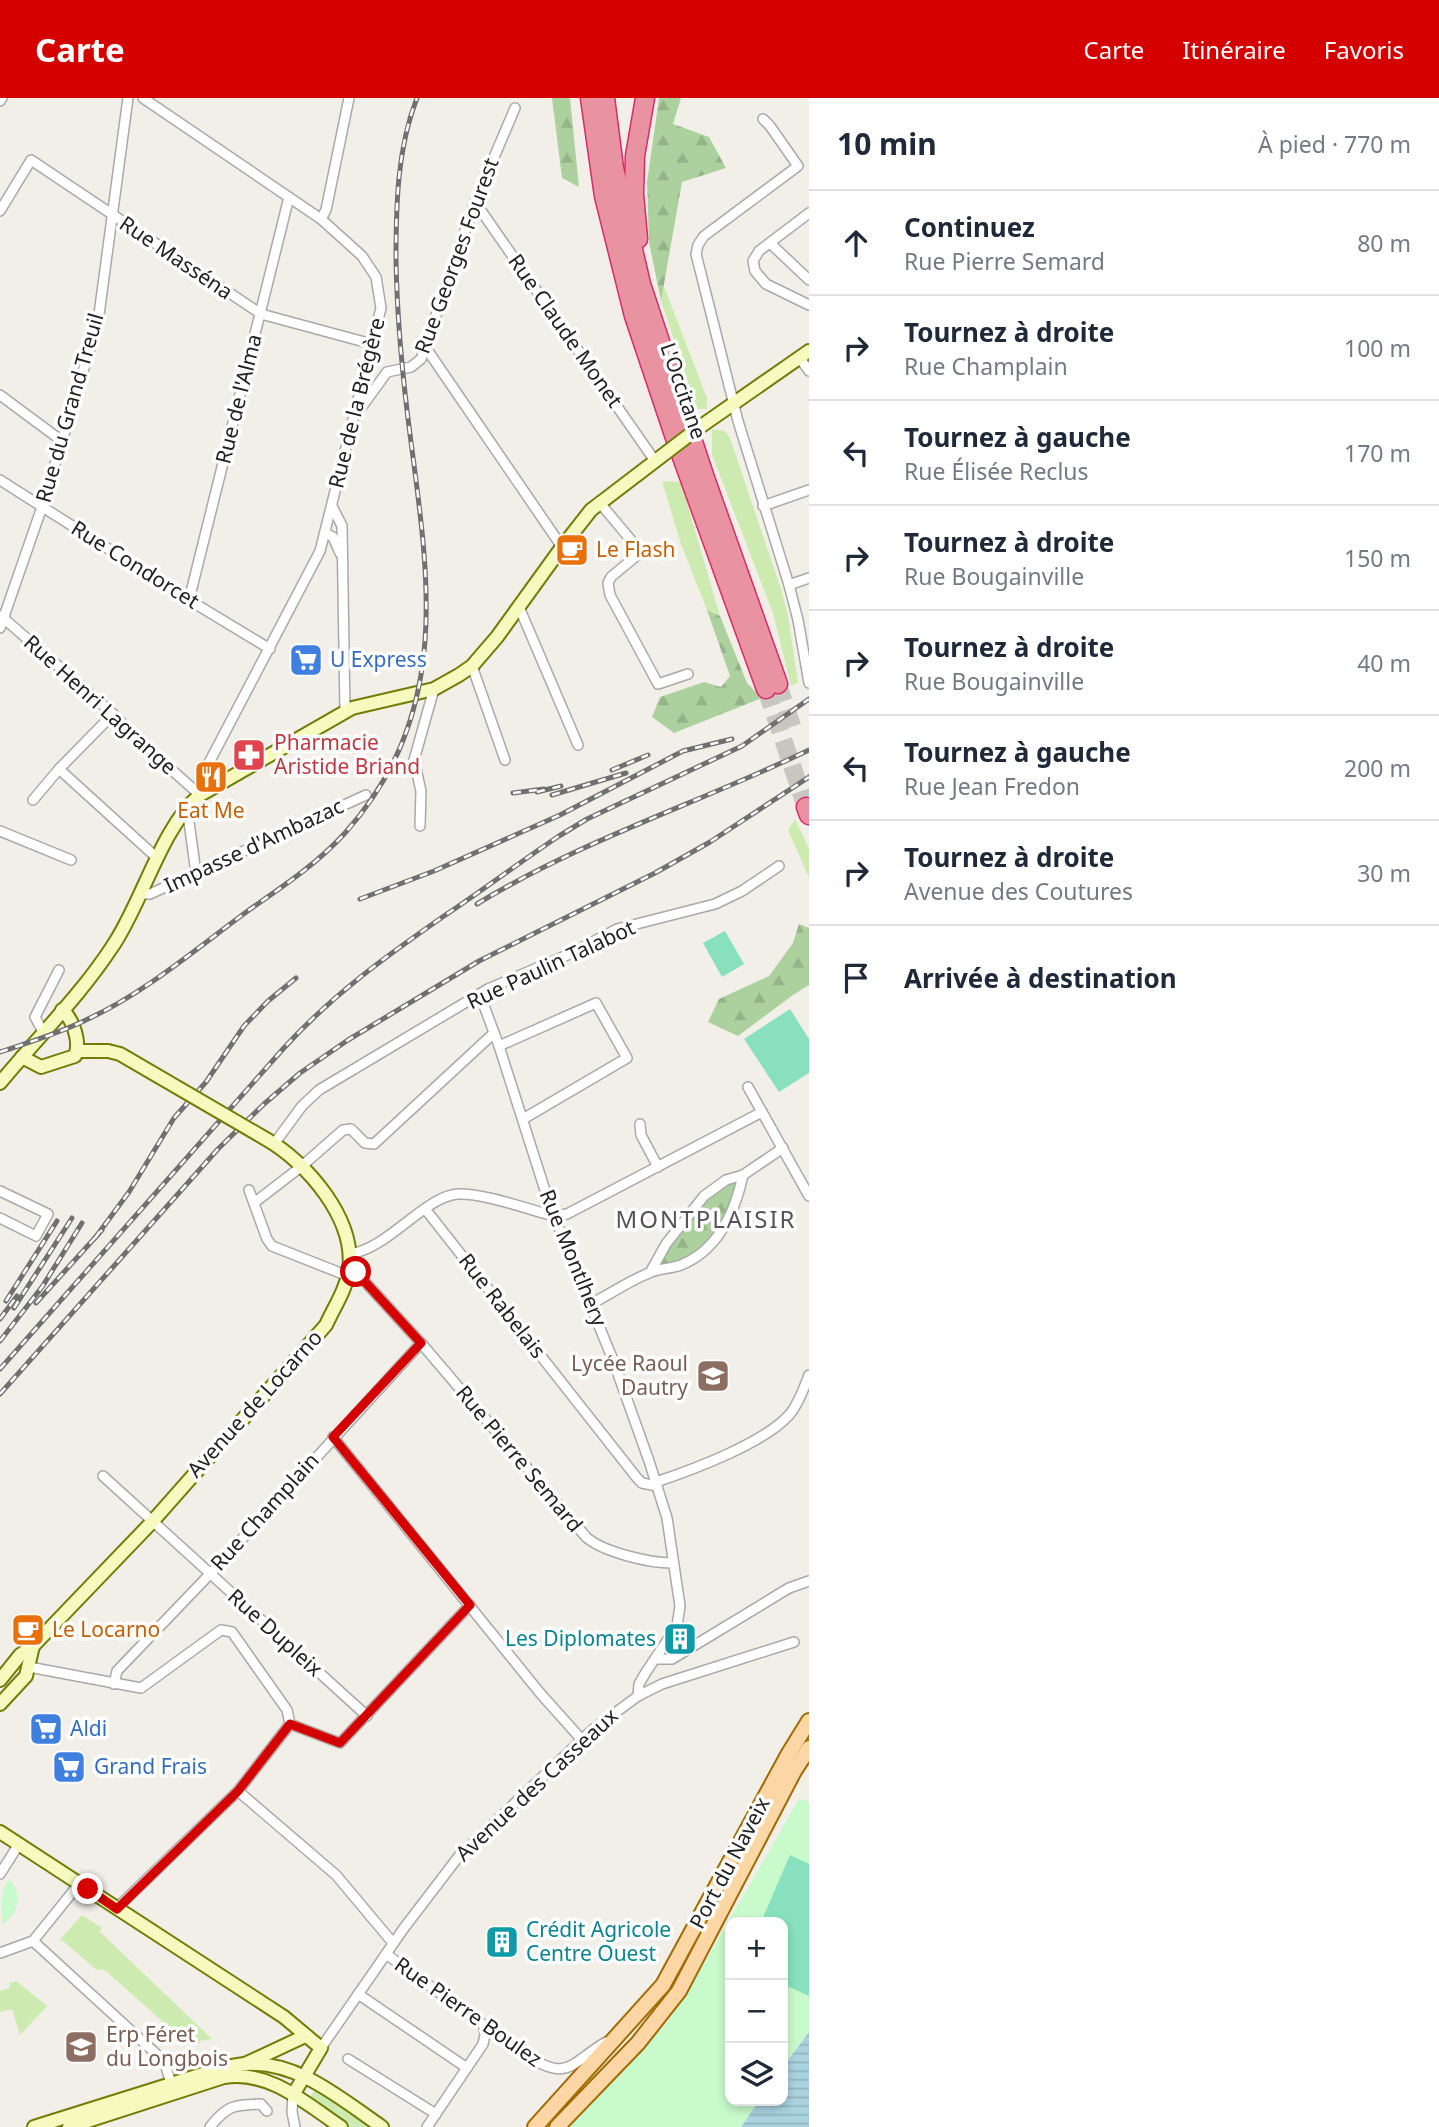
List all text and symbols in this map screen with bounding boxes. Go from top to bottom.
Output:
text: Carte [35,27,125,72]
text: Carte [1084,33,1144,66]
text: Itinéraire [1182,33,1286,66]
text: Favoris [1324,33,1404,66]
text: 10 min [837,123,937,164]
text: À pied · 770 m [1258,128,1411,160]
street label: Rue Georges Fourest [408,154,505,357]
street label: Rue Masséna [114,209,239,305]
text: Continuez [904,209,1035,245]
icon: ahead [837,224,875,262]
text: 80 m [1357,227,1411,259]
text: Rue Pierre Semard [904,245,1105,277]
street label: Rue Claude Monet [502,248,629,413]
street label: Rue du Grand Treuil [29,310,109,506]
text: Tournez à droite [904,314,1114,350]
street label: Rue de la Brégère [321,315,391,491]
icon: right [837,329,875,367]
street label: Rue de l'Alma [208,331,268,466]
text: 100 m [1344,332,1411,364]
street label: L'Occitane [654,339,713,443]
text: Rue Champlain [904,350,1068,382]
text: Tournez à gauche [904,419,1131,455]
icon: left [837,434,875,472]
text: 170 m [1344,437,1411,469]
text: Rue Élisée Reclus [904,455,1089,487]
street label: Rue Condorcet [66,514,205,615]
text: Tournez à droite [904,524,1114,560]
cafe icon: Le Flash [553,531,591,569]
place label: Le Flash [596,535,675,563]
icon: right [837,539,875,577]
text: 150 m [1344,542,1411,574]
text: Rue Bougainville [904,560,1084,592]
street label: Rue Henri Lagrange [18,628,183,780]
text: Tournez à droite [904,629,1114,665]
supermarket icon: U Express [287,641,325,679]
icon: right [837,644,875,682]
place label: U Express [330,645,427,673]
text: 40 m [1357,647,1411,679]
text: Rue Bougainville [904,665,1084,697]
place label: Pharmacie Aristide Briand [274,728,420,780]
text: Tournez à gauche [904,734,1131,770]
pharmacy icon: Pharmacie Aristide Briand [230,736,268,774]
icon: left [837,749,875,787]
text: 200 m [1344,752,1411,784]
restaurant icon: Eat Me [192,758,230,796]
text: Rue Jean Fredon [904,770,1080,802]
street label: Impasse d'Ambazac [160,791,348,899]
place label: Eat Me [177,796,245,824]
text: Tournez à droite [904,839,1114,875]
icon: right [837,854,875,892]
text: 30 m [1357,857,1411,889]
text: Avenue des Coutures [904,875,1133,907]
street label: Rue Paulin Talabot [462,913,639,1015]
icon: arrive [837,959,875,997]
text: Arrivée à destination [904,960,1177,996]
street label: Rue Montlhery [534,1185,614,1330]
district label: MONTPLAISIR [616,1202,796,1235]
street label: Rue Rabelais [453,1247,552,1364]
route start [340,1256,371,1287]
street label: Avenue de Locarno [181,1324,328,1483]
place label: Lycée Raoul Dautry [571,1349,688,1401]
school or university icon: Lycée Raoul Dautry [694,1357,732,1395]
street label: Rue Pierre Semard [450,1379,589,1538]
street label: Rue Champlain [204,1446,325,1576]
street label: Rue Dupleix [222,1582,329,1682]
cafe icon: Le Locarno [9,1611,47,1649]
place label: Le Locarno [52,1615,160,1643]
building icon: Les Diplomates [661,1620,699,1658]
place label: Les Diplomates [505,1624,656,1652]
street label: Avenue des Casseaux [449,1702,624,1867]
supermarket icon: Aldi [27,1710,65,1748]
place label: Aldi [70,1714,107,1742]
supermarket icon: Grand Frais [50,1748,88,1786]
place label: Grand Frais [94,1752,207,1780]
street label: Port du Naveix [683,1792,776,1933]
route end [72,1873,103,1904]
place label: Crédit Agricole Centre Ouest [526,1915,671,1967]
map controls [725,1917,788,2106]
button: + [725,1917,788,1980]
building icon: Crédit Agricole Centre Ouest [483,1923,521,1961]
street label: Rue Pierre Boulez [389,1950,548,2073]
button: − [725,1980,788,2043]
place label: Erp Féret du Longbois [106,2020,228,2072]
school or university icon: Erp Féret du Longbois [62,2028,100,2066]
button: layers [725,2043,788,2106]

